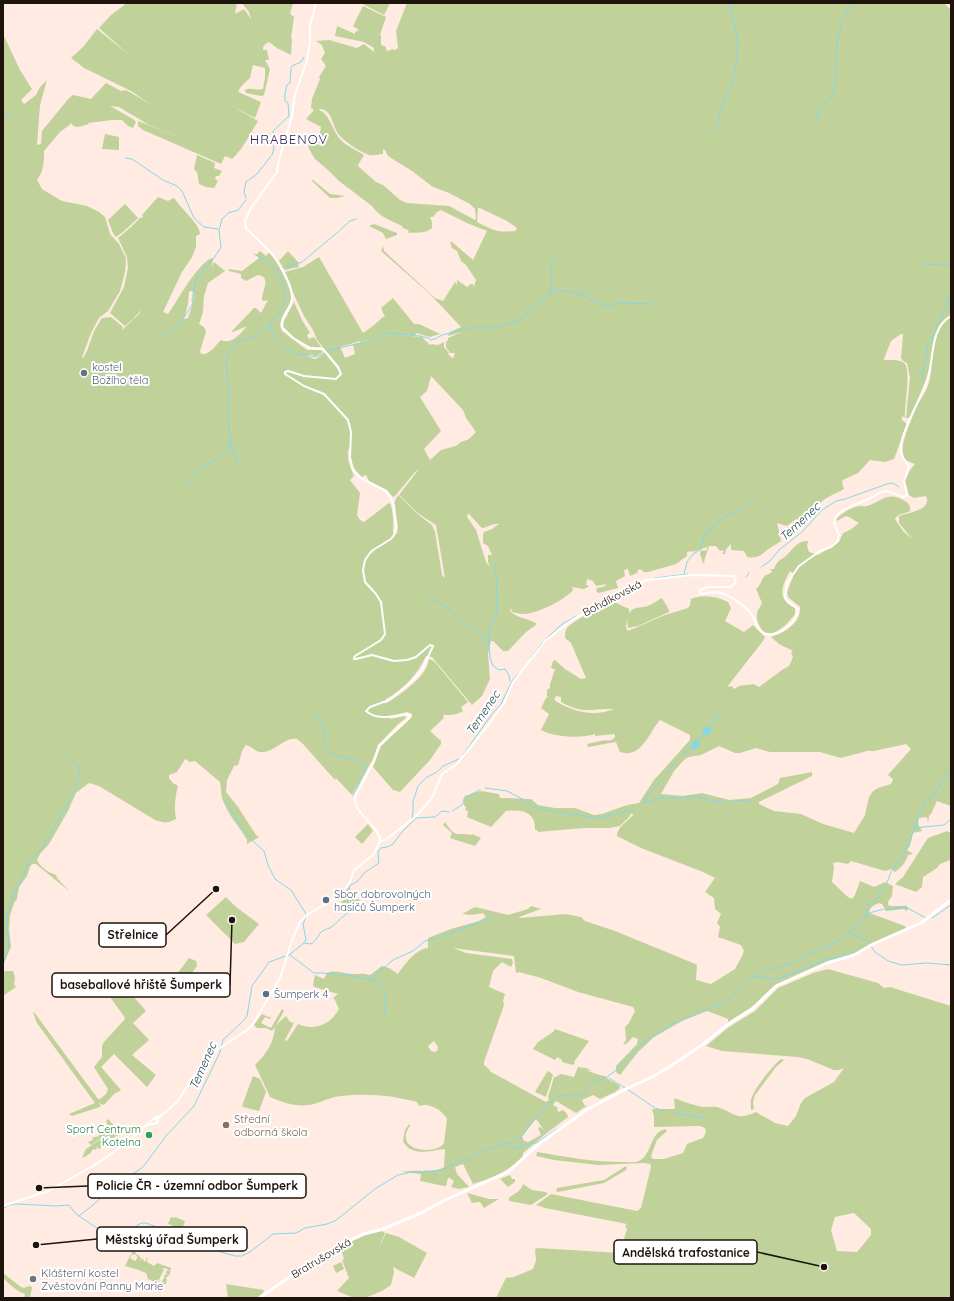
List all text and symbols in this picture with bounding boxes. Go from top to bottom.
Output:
district label: HRABENOV [250,131,328,147]
place label: kostel Božího těla [92,360,148,387]
marker: kostel Božího těla [79,368,89,378]
water label: Temenec [776,498,824,544]
street label: Bohdíkovská [580,577,644,619]
water label: Temenec [462,686,504,738]
place label: Sbor dobrovolných hasičů Šumperk [334,887,431,914]
marker: Sbor dobrovolných hasičů Šumperk [321,895,331,905]
callout: Střelnice [99,923,166,947]
text: Střelnice [108,927,158,942]
callout: baseballové hřiště Šumperk [52,973,230,997]
text: baseballové hřiště Šumperk [60,977,222,992]
place label: Šumperk 4 [274,987,328,1001]
marker: Šumperk 4 [261,989,271,999]
water label: Temenec [185,1038,220,1092]
place label: Střední odborná škola [234,1112,308,1139]
marker: Střední odborná škola [221,1120,231,1130]
place label: Sport Centrum Kotelna [67,1122,141,1149]
marker: Sport Centrum Kotelna [144,1130,154,1140]
callout: Policie ČR - územní odbor Šumperk [88,1174,306,1198]
text: Policie ČR - územní odbor Šumperk [96,1178,298,1193]
callout: Městský úřad Šumperk [97,1227,247,1251]
text: Městský úřad Šumperk [105,1232,239,1247]
street label: Bratrušovská [289,1235,353,1281]
callout: Andělská trafostanice [614,1240,757,1264]
text: Andělská trafostanice [622,1245,750,1260]
place label: Klášterní kostel Zvěstování Panny Marie [41,1266,163,1293]
marker: Klášterní kostel Zvěstování Panny Marie [28,1274,38,1284]

